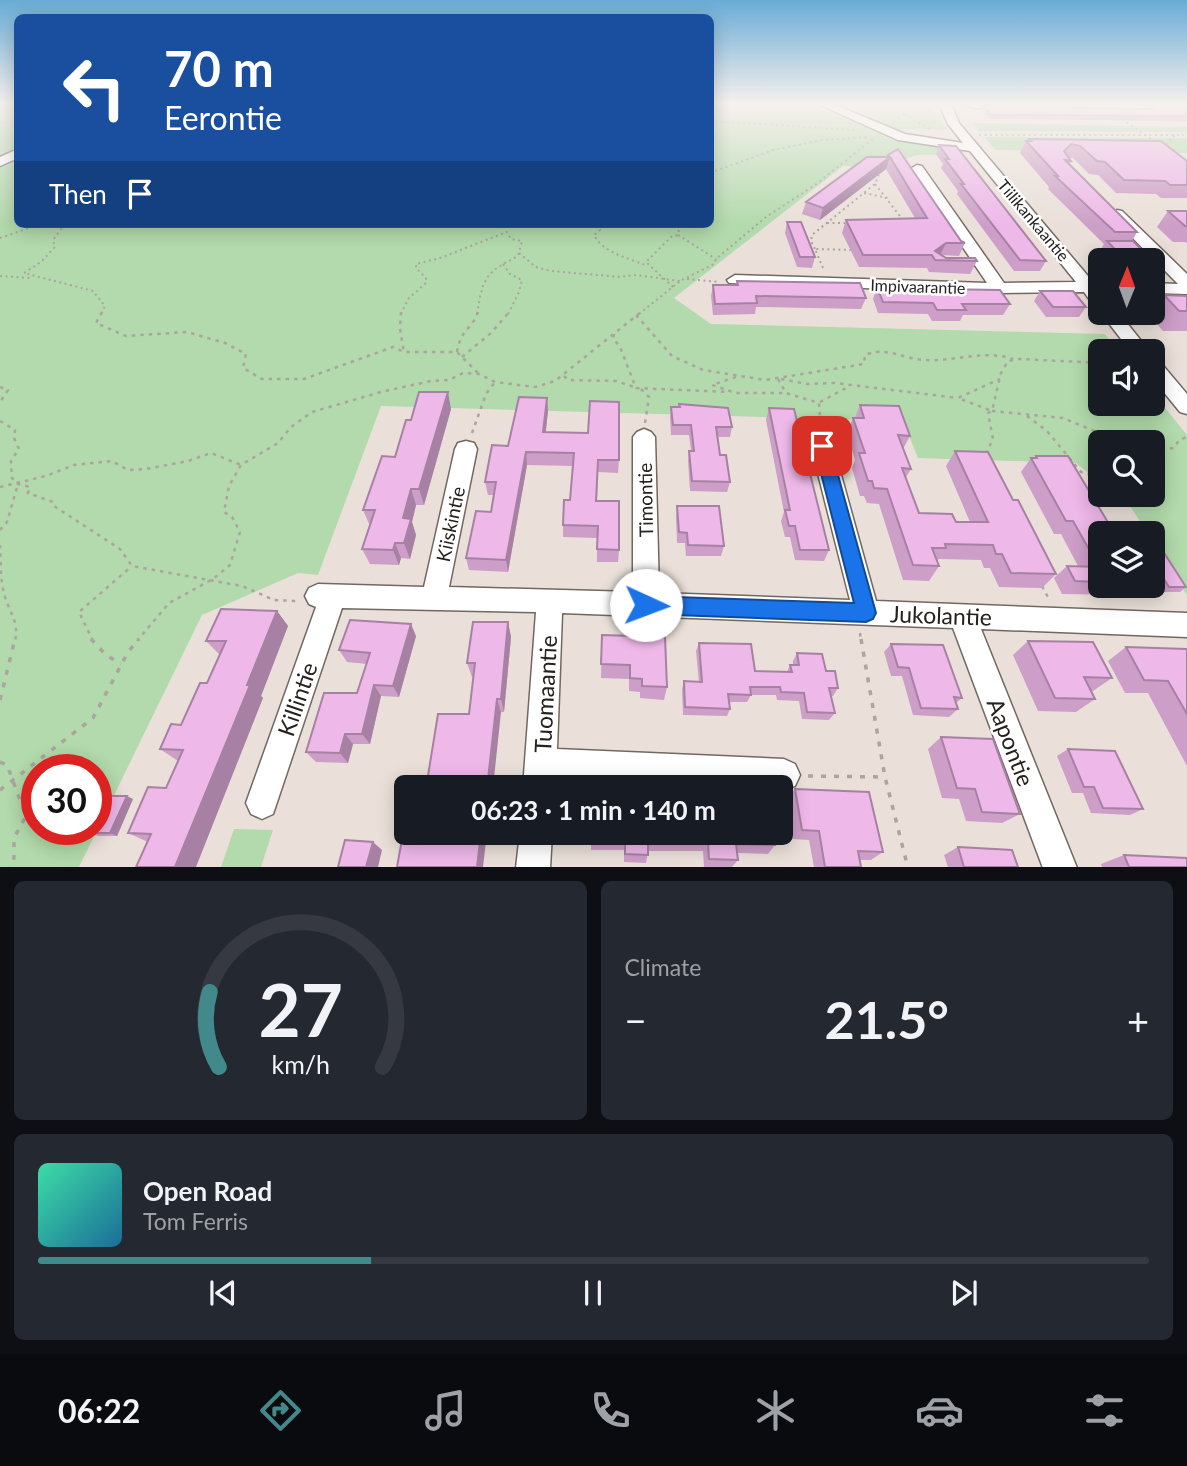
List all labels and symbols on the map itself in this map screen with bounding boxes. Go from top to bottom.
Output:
street label: Tiilikankaantie [994,175,1074,265]
north arrow [1088,248,1166,326]
street label: Impivaarantie [870,275,966,297]
pin [792,416,852,476]
street label: Timontie [633,463,657,537]
street label: Kiiskintie [431,484,469,564]
position arrow [609,568,683,642]
street label: Jukolantie [889,599,993,631]
street label: Tuomaantie [528,634,562,754]
street label: Killintie [271,658,323,740]
street label: Aapontie [981,694,1041,790]
speed limit sign: 30 [21,754,112,845]

